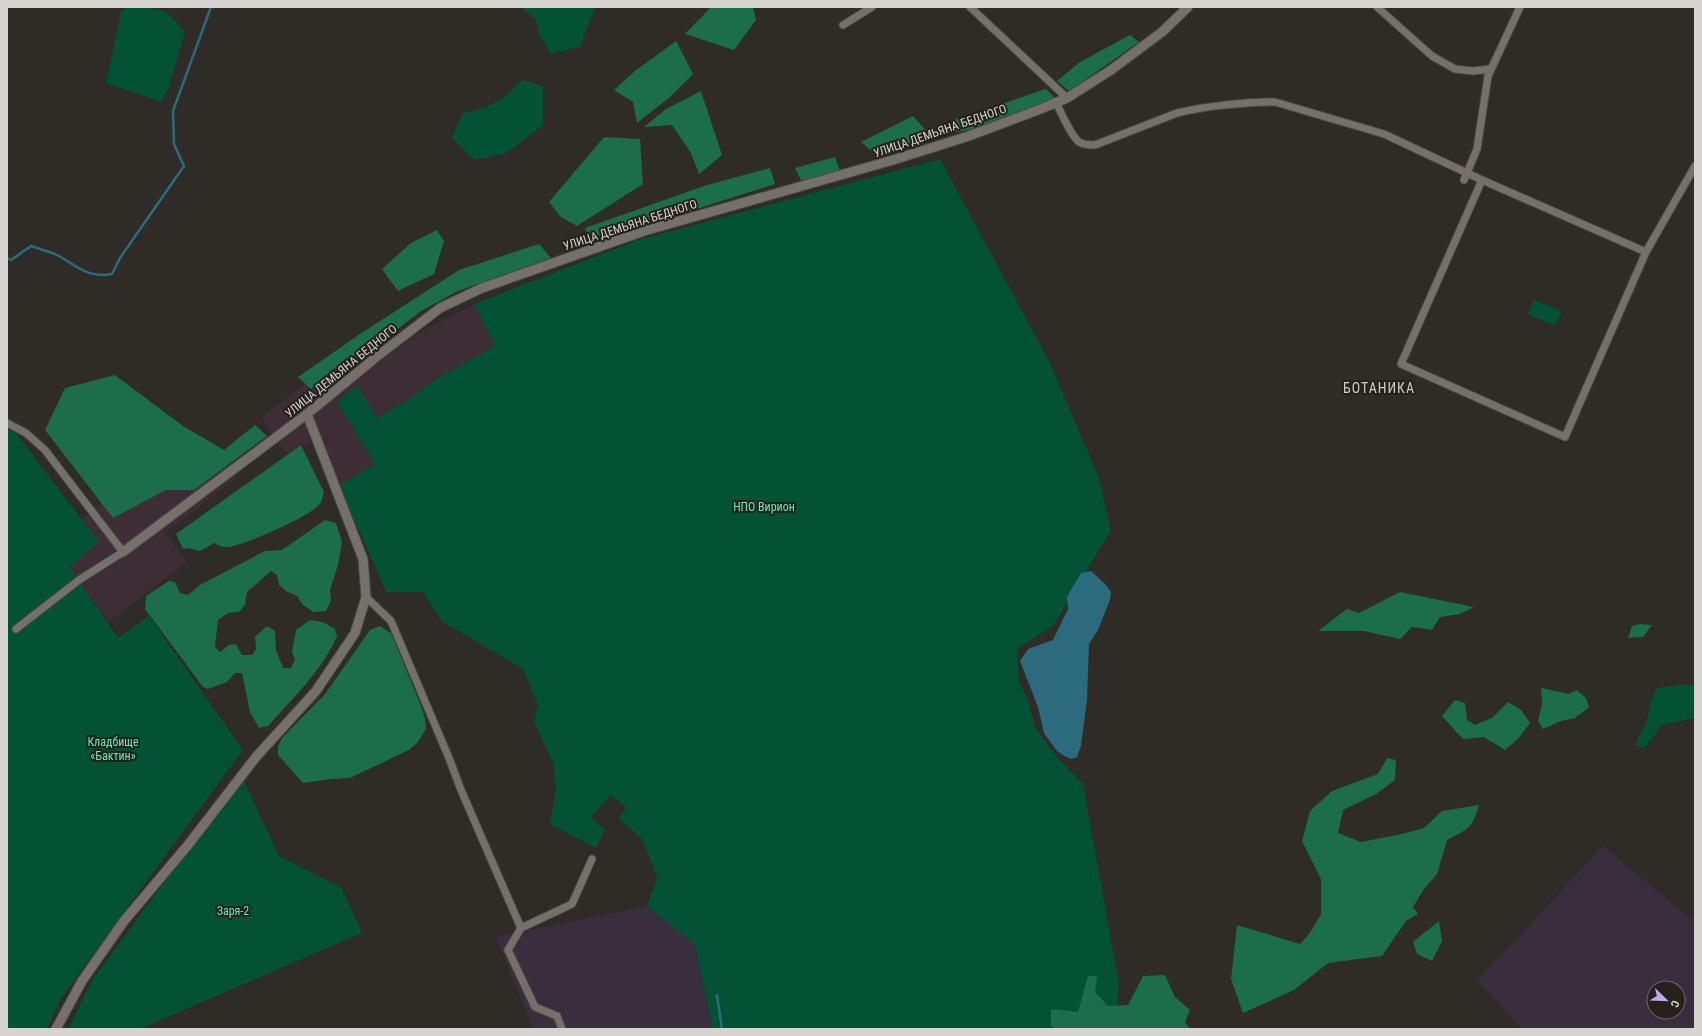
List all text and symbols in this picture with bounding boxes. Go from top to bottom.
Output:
street label: УЛИЦА ДЕМЬЯНА БЕДНОГО [872,102,1008,160]
street label: УЛИЦА ДЕМЬЯНА БЕДНОГО [561,197,699,253]
street label: УЛИЦА ДЕМЬЯНА БЕДНОГО [282,322,400,420]
district label: БОТАНИКА [1343,380,1415,396]
park label: НПО Вирион [733,500,795,514]
park label: Кладбище «Бактин» [87,735,139,763]
park label: Заря-2 [217,904,249,918]
north arrow [1646,980,1686,1020]
text: С [1668,998,1682,1009]

